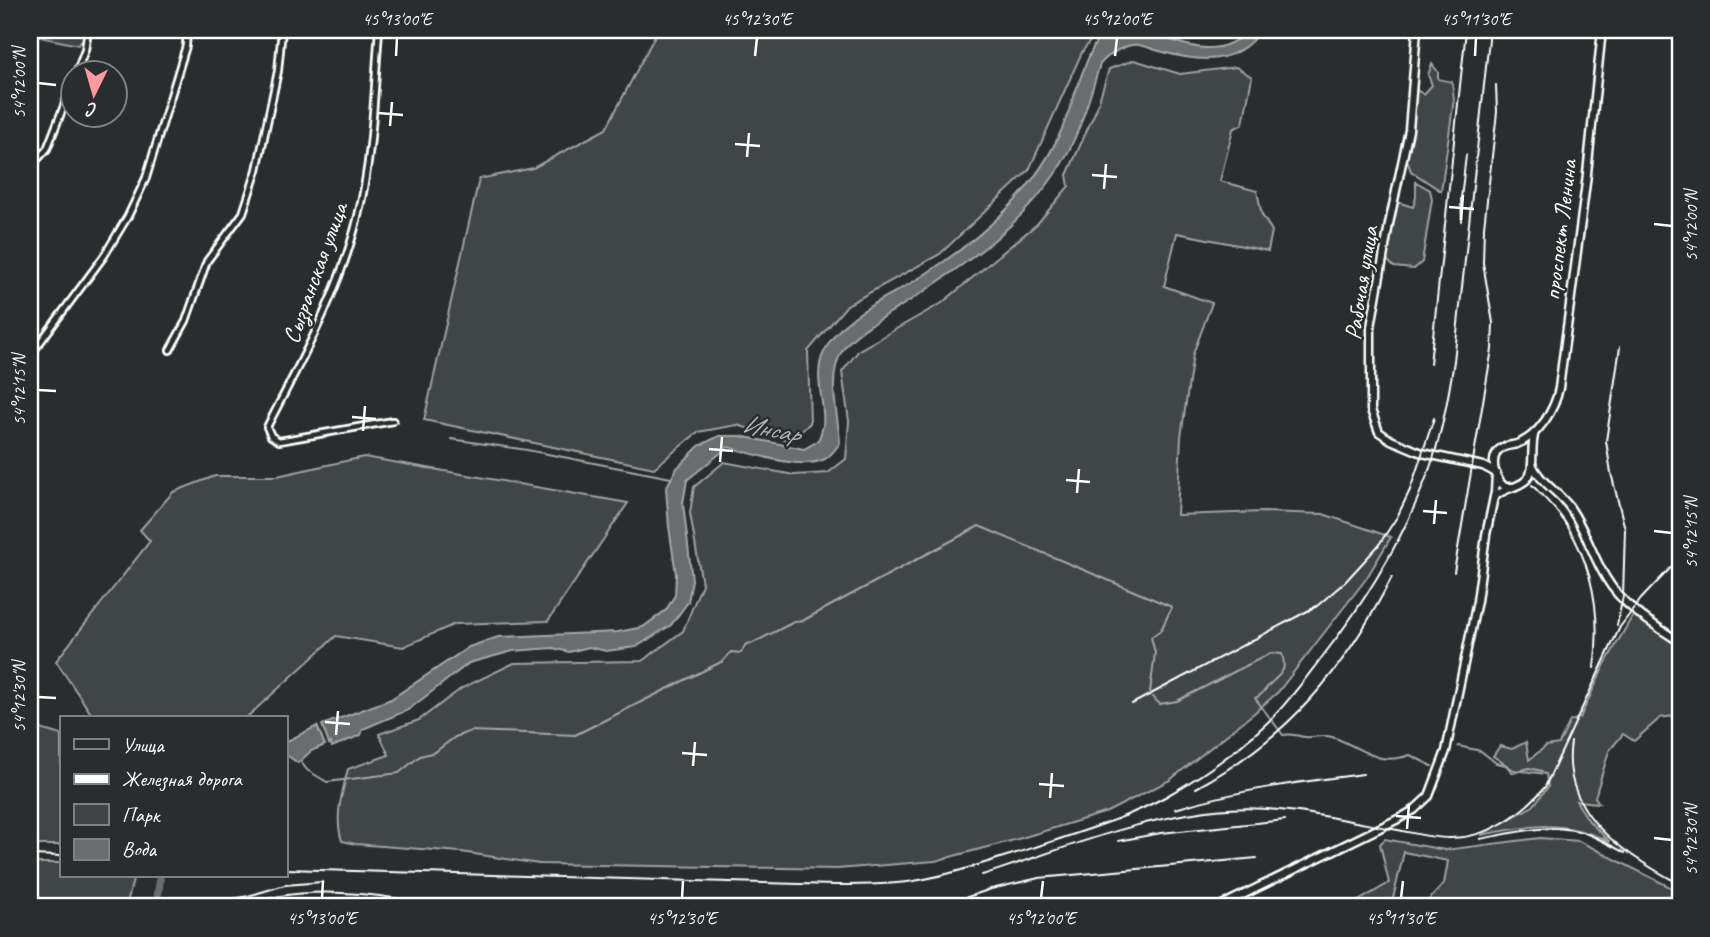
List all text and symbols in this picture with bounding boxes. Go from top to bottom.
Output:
text: 45°13'00"E [362,8,434,30]
text: 45°12'30"E [722,8,794,30]
text: 45°12'00"E [1082,8,1154,30]
text: 45°11'30"E [1441,8,1513,30]
text: 54°12'00"N [8,44,30,118]
north arrow [60,60,130,130]
text: С [84,97,98,122]
street label: проспект Ленина [1537,157,1584,302]
text: 54°12'00"N [1680,187,1702,261]
street label: Сызранская улица [276,197,356,348]
street label: Рабочая улица [1337,223,1385,342]
text: 54°12'15"N [8,351,30,425]
water label: Инсар [740,407,805,451]
text: 54°12'15"N [1680,494,1702,568]
text: 54°12'30"N [8,658,30,732]
legend [60,716,287,878]
text: Улица [122,732,165,758]
text: Железная дорога [122,766,243,792]
text: 54°12'30"N [1680,801,1702,875]
text: Парк [122,802,162,828]
text: Вода [122,836,158,862]
text: 45°13'00"E [287,907,359,929]
text: 45°12'30"E [647,907,719,929]
text: 45°12'00"E [1006,907,1078,929]
text: 45°11'30"E [1366,907,1438,929]

